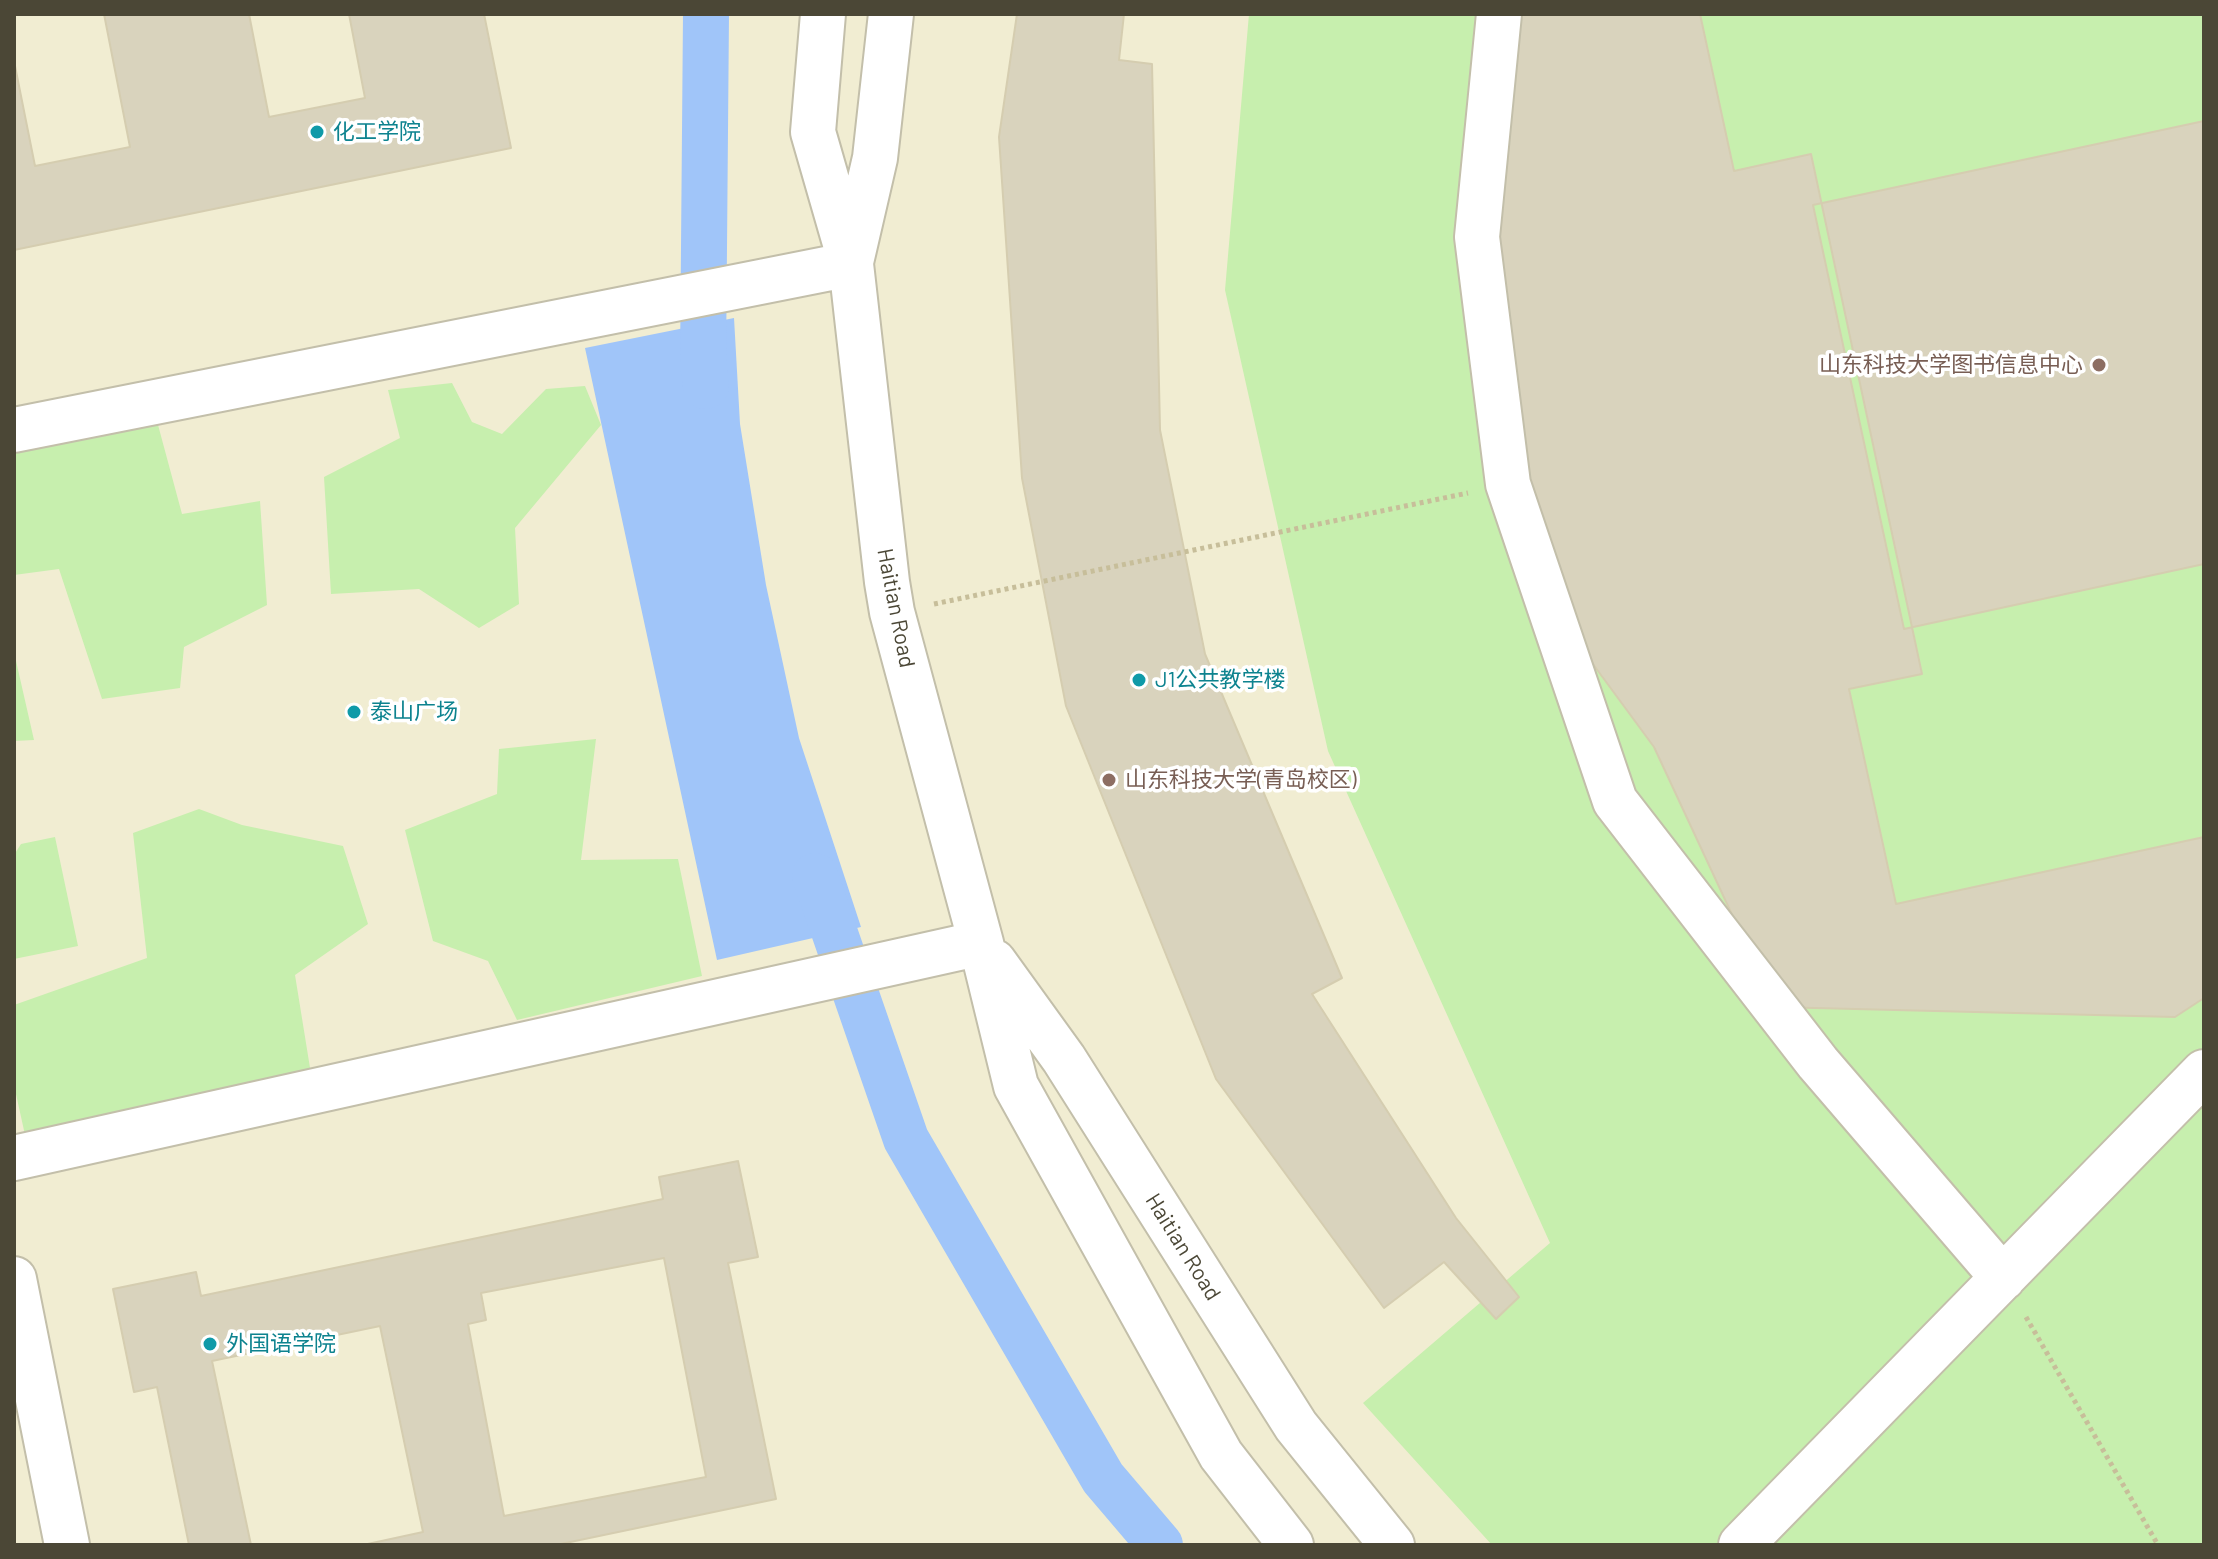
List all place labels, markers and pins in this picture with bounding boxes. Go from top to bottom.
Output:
place label: 化工学院 [333,119,421,145]
marker: 化工学院 [308,123,326,141]
place label: 山东科技大学图书信息中心 [1819,352,2083,378]
marker: 山东科技大学图书信息中心 [2090,356,2108,374]
place label: J1公共教学楼 [1155,667,1285,693]
marker: J1公共教学楼 [1130,671,1148,689]
place label: 泰山广场 [370,699,458,725]
marker: 泰山广场 [345,703,363,721]
place label: 山东科技大学(青岛校区) [1125,767,1356,793]
marker: 山东科技大学(青岛校区) [1100,771,1118,789]
place label: 外国语学院 [226,1331,336,1357]
marker: 外国语学院 [201,1335,219,1353]

